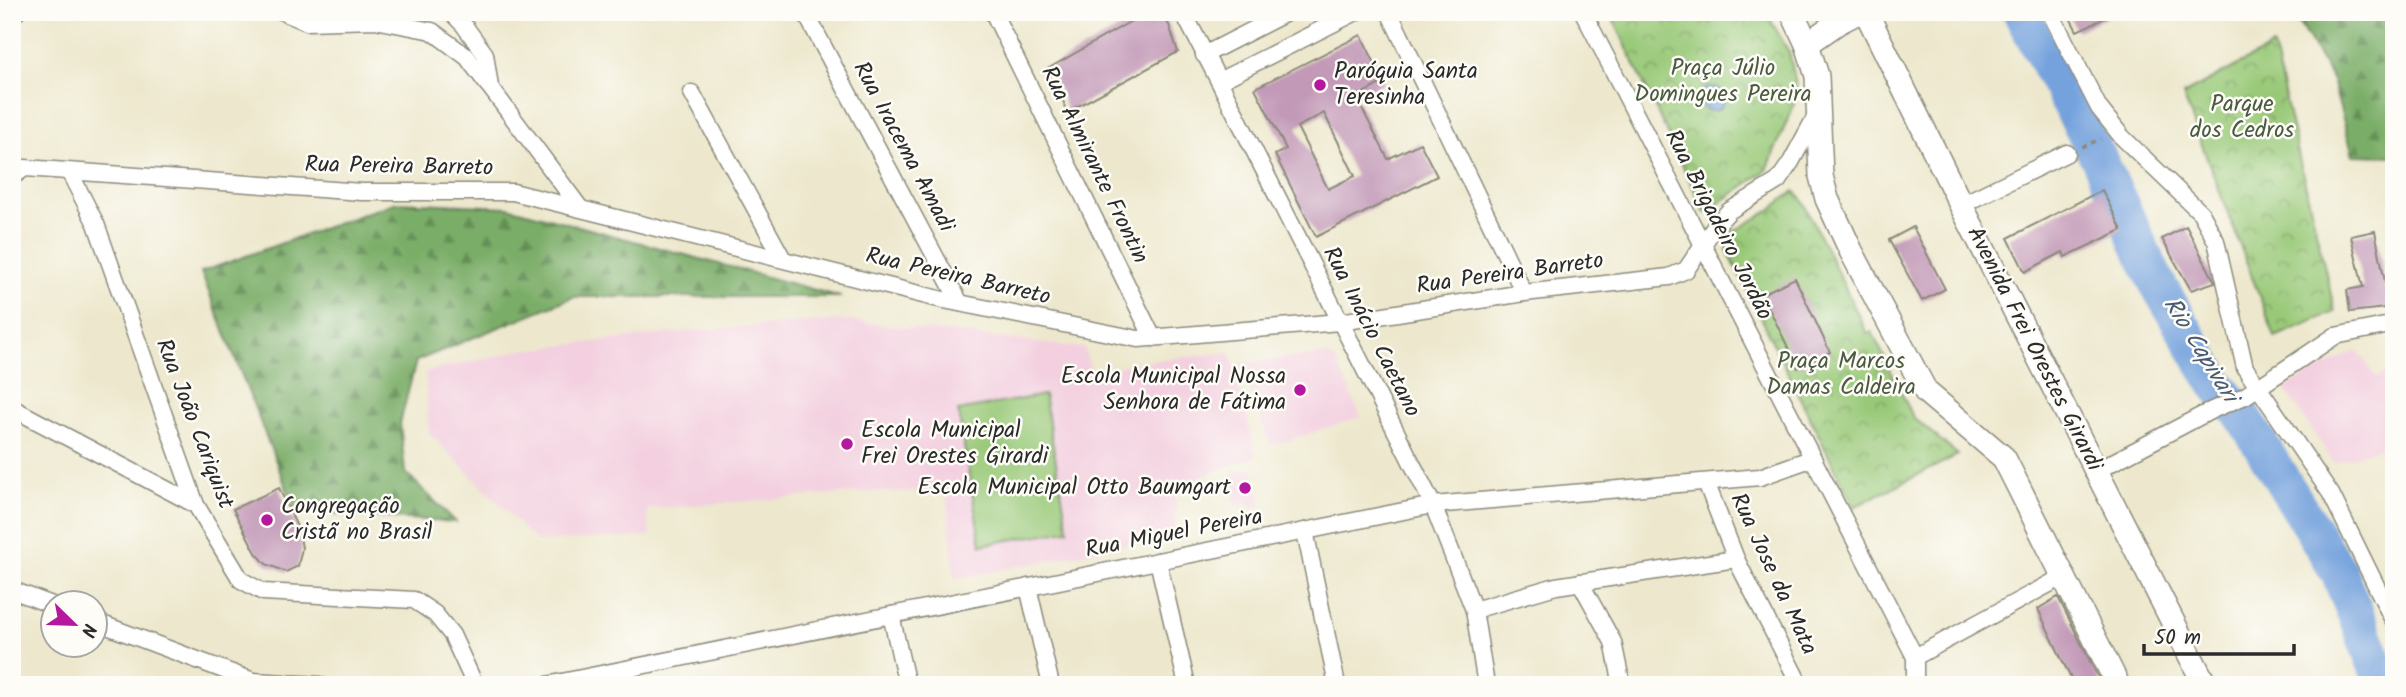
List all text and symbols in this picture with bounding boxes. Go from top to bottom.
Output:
park label: Praça Júlio Domingues Pereira [1634,51,1812,113]
place label: Paróquia Santa Teresinha [1334,54,1478,116]
street label: Rua Iracema Amadi [843,55,964,240]
street label: Rua Almirante Frontin [1030,60,1158,270]
marker: Paróquia Santa Teresinha [1312,77,1328,93]
park label: Parque dos Cedros [2190,87,2294,149]
street label: Rua Brigadeiro Jordão [1654,123,1782,327]
street label: Rua Pereira Barreto [304,147,494,187]
street label: Avenida Frei Orestes Girardi [1957,220,2112,479]
street label: Rua Pereira Barreto [862,238,1054,316]
street label: Rua Inácio Caetano [1312,240,1430,424]
street label: Rua Pereira Barreto [1414,243,1606,305]
water label: Rio Capivari [2152,290,2251,415]
street label: Rua João Cariquist [145,334,243,515]
park label: Praça Marcos Damas Caldeira [1766,344,1916,406]
place label: Escola Municipal Nossa Senhora de Fátima [1061,359,1286,421]
marker: Escola Municipal Nossa Senhora de Fátima [1292,382,1308,398]
place label: Escola Municipal Frei Orestes Girardi [861,413,1050,475]
marker: Escola Municipal Frei Orestes Girardi [839,436,855,452]
place label: Escola Municipal Otto Baumgart [918,470,1232,506]
marker: Escola Municipal Otto Baumgart [1237,480,1253,496]
street label: Rua Jose da Mata [1720,487,1826,661]
place label: Congregação Cristã no Brasil [281,489,433,551]
street label: Rua Miguel Pereira [1082,499,1266,569]
marker: Congregação Cristã no Brasil [259,512,275,528]
north arrow [38,588,108,658]
scale bar [2144,613,2294,657]
text: N [72,618,104,641]
text: 50 m [2154,622,2201,655]

